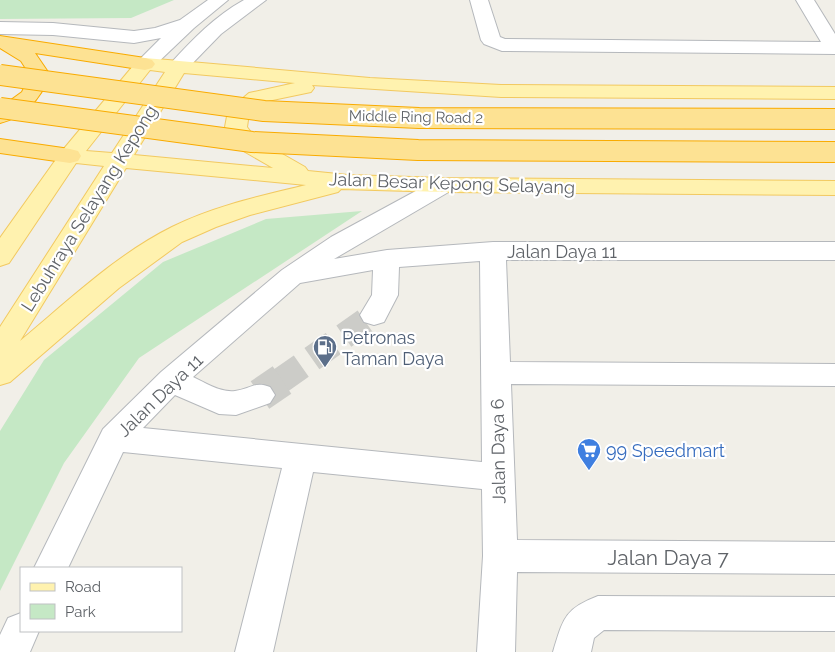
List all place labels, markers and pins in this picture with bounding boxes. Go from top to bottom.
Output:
place label: Petronas Taman Daya [342,327,444,369]
fuel station icon: Petronas Taman Daya [312,334,338,368]
supermarket icon: 99 Speedmart [576,437,602,471]
place label: 99 Speedmart [606,440,725,461]

